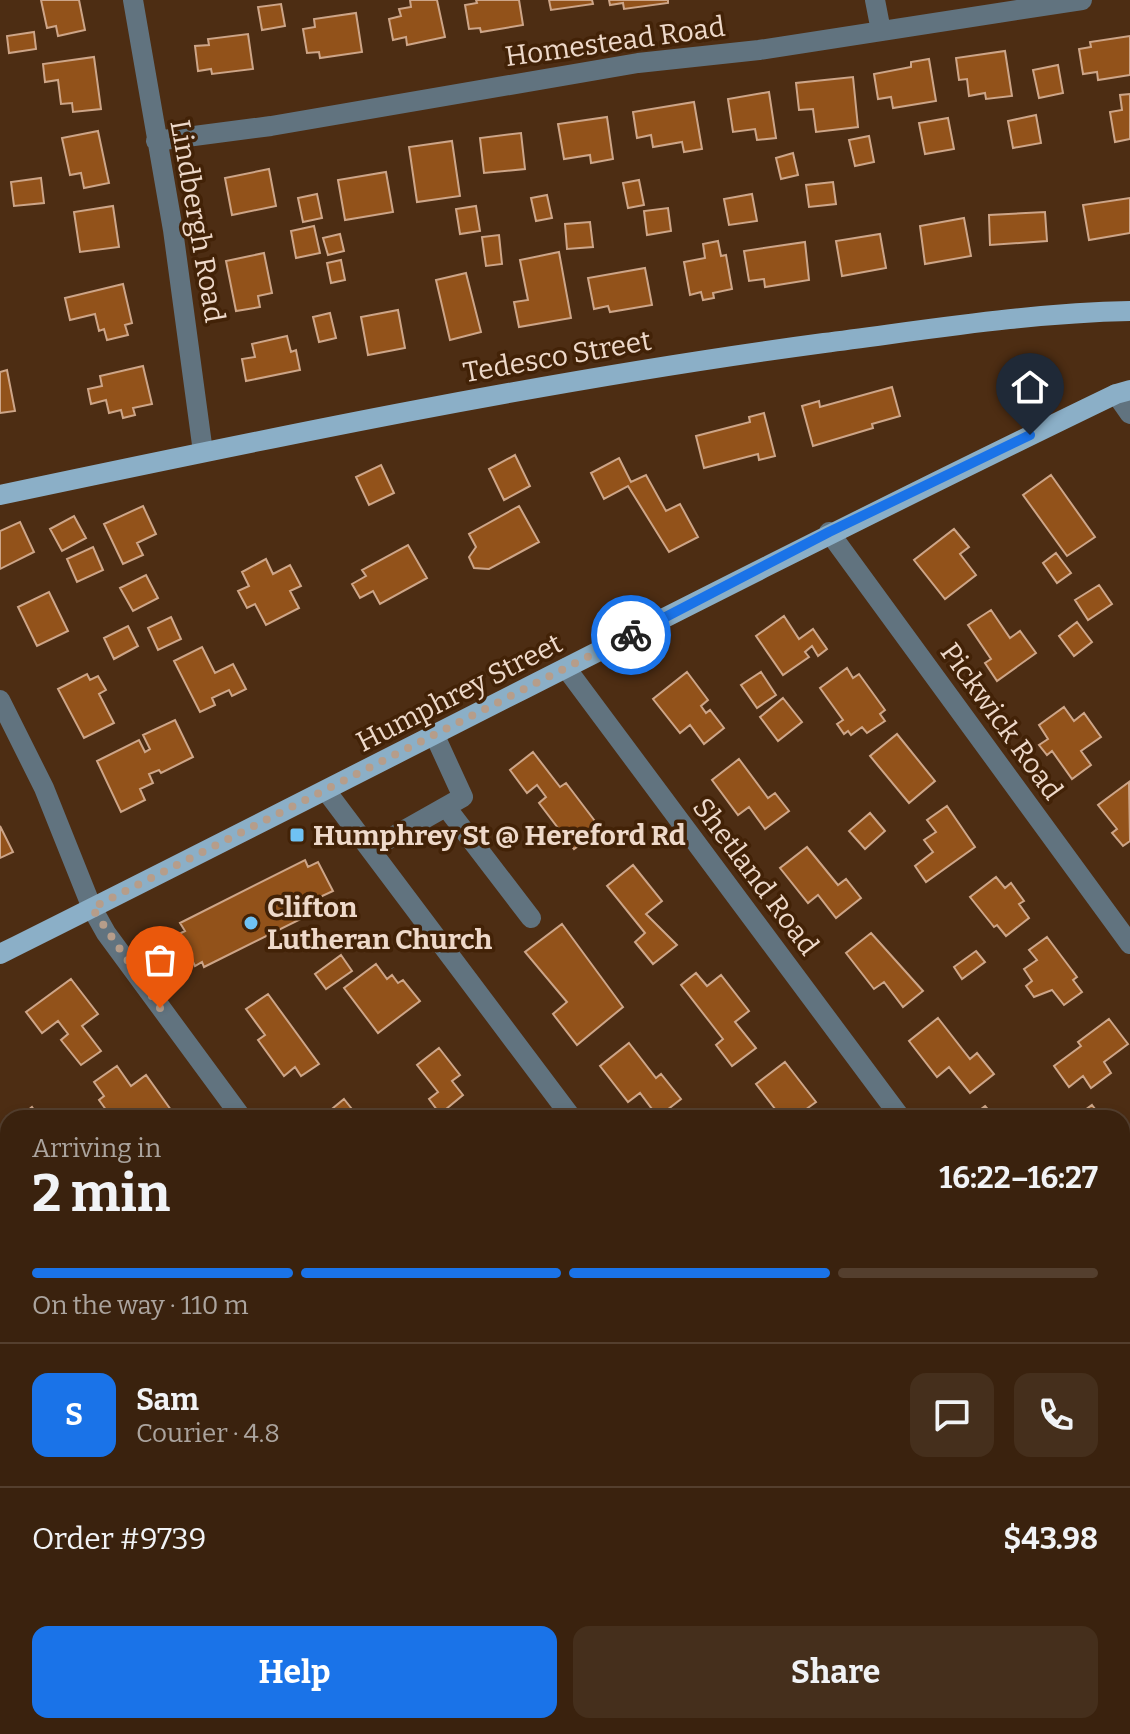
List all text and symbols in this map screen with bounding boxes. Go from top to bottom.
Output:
street label: Homestead Road [503,10,727,73]
street label: Lindbergh Road [163,117,232,325]
street label: Tedesco Street [461,324,654,389]
pin [996,353,1064,435]
icon: home [1008,365,1052,409]
courier [591,595,671,675]
icon: bike [609,613,653,657]
street label: Humphrey Street [351,626,568,759]
street label: Pickwick Road [934,636,1070,806]
street label: Shetland Road [686,791,825,961]
place label: Humphrey St @ Hereford Rd [313,819,686,852]
marker: Humphrey St @ Hereford Rd [288,826,306,844]
place label: Clifton Lutheran Church [267,891,493,956]
marker: Clifton Lutheran Church [242,914,260,932]
pin [126,926,194,1008]
icon: bag [138,938,182,982]
text: Arriving in [32,1133,161,1164]
text: 16:22–16:27 [939,1160,1098,1196]
text: 2 min [32,1162,170,1225]
text: On the way · 110 m [32,1290,249,1321]
button: chat [910,1373,994,1457]
button: phone [1014,1373,1098,1457]
text: Sam [136,1382,199,1418]
text: S [65,1397,83,1433]
text: Courier · 4.8 [136,1418,280,1449]
text: Order #9739 [32,1521,206,1557]
text: $43.98 [1003,1521,1098,1557]
button: Help [32,1626,557,1718]
button: Share [573,1626,1098,1718]

